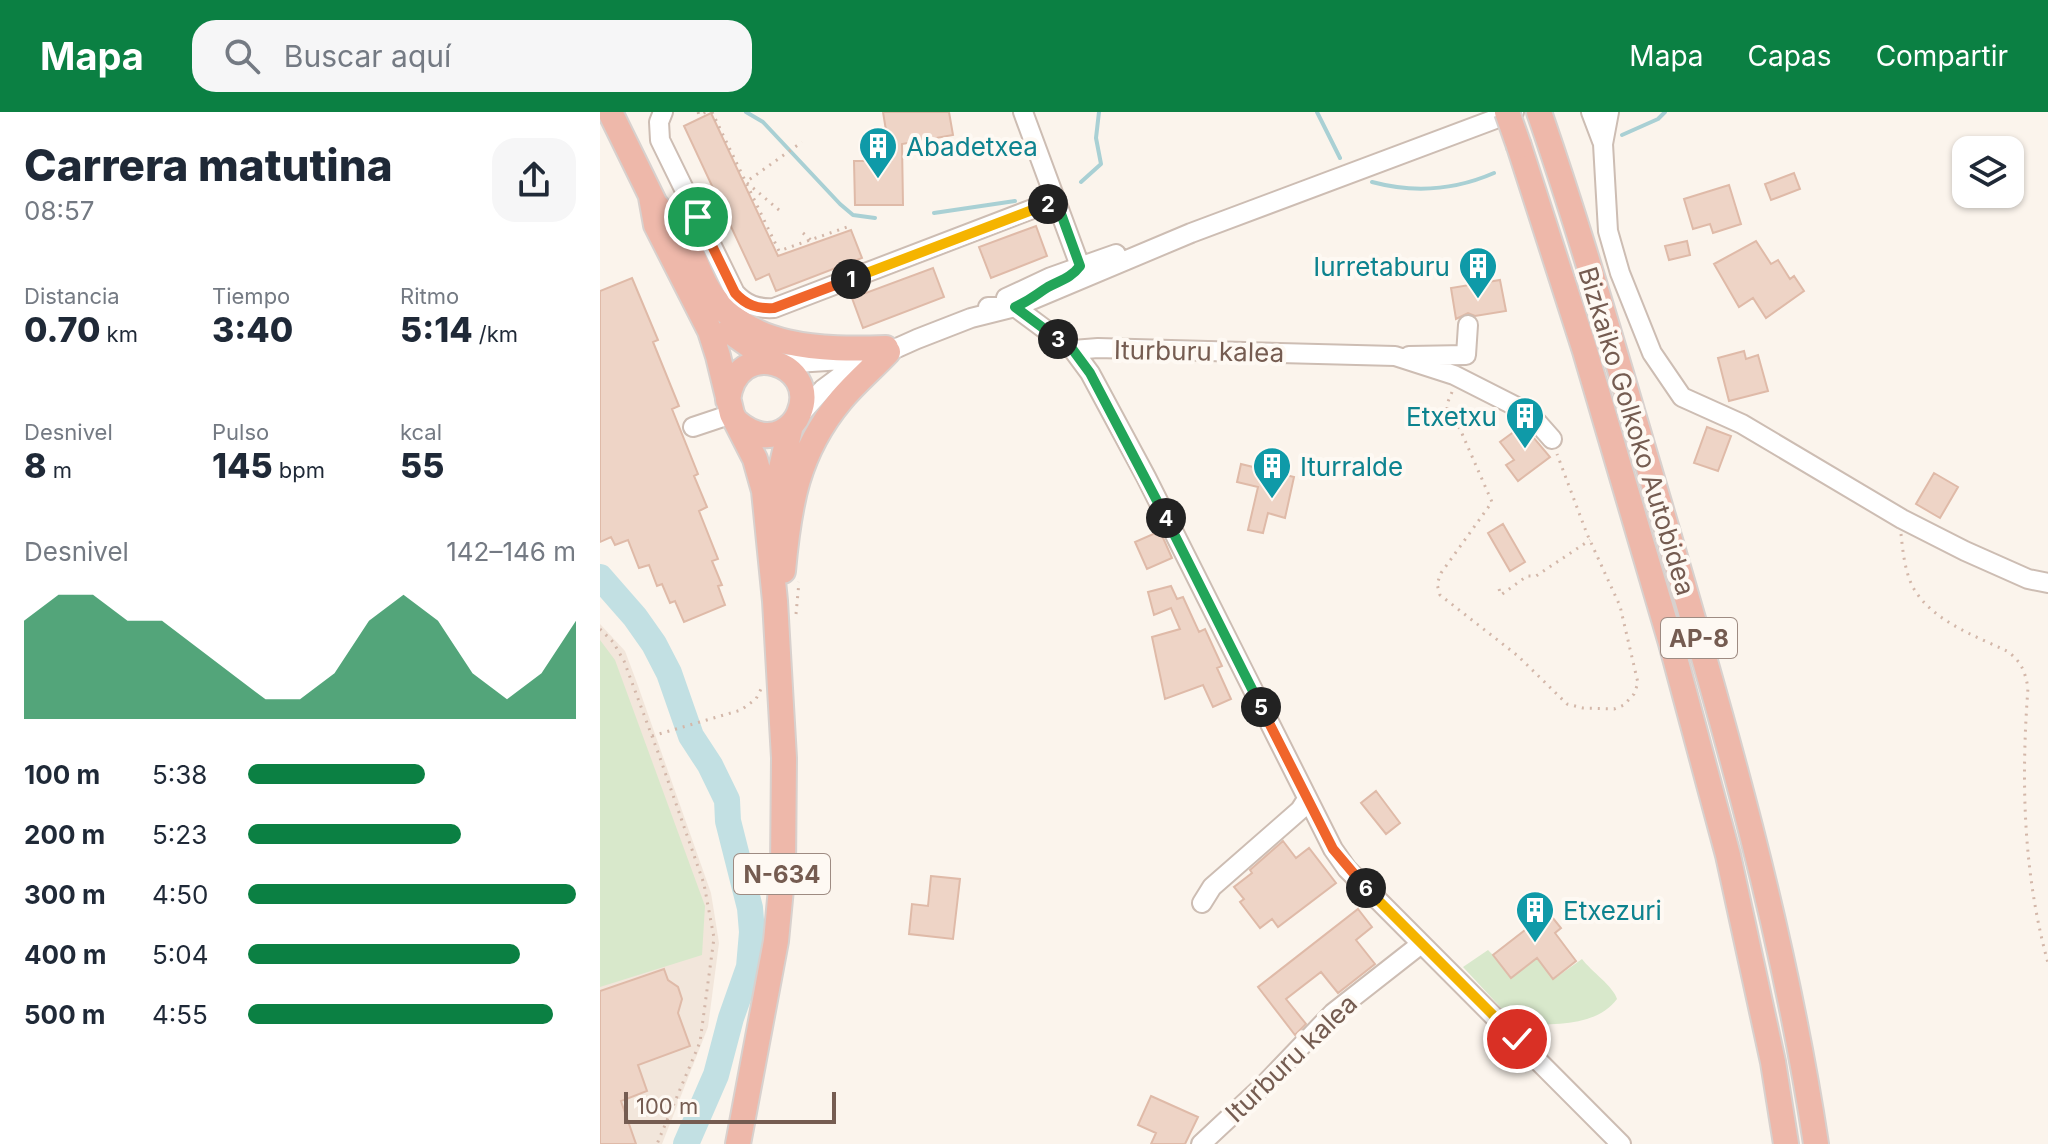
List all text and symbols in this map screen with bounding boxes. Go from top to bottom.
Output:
search box [192,20,752,92]
text: Mapa [40,33,144,79]
icon: search [220,34,264,78]
text: Buscar aquí [284,38,451,74]
text: Mapa [1629,39,1704,73]
text: Capas [1748,39,1832,73]
text: Compartir [1876,39,2008,73]
building icon: Abadetxea [857,125,899,180]
place label: Abadetxea [906,131,1038,162]
map controls [1952,136,2024,208]
button: layers [1952,136,2024,208]
text: Carrera matutina [24,138,393,192]
button: share [492,138,576,222]
pin [664,183,732,251]
pin: 2 [1028,184,1068,224]
text: 2 [1041,191,1055,217]
text: 08:57 [24,195,95,226]
icon: arrive [676,195,720,239]
building icon: Iurretaburu [1457,245,1499,300]
place label: Iurretaburu [1313,251,1450,282]
pin: 1 [831,259,871,299]
street label: Bizkaiko Golkoko Autobidea [1572,263,1702,599]
text: 1 [846,266,856,292]
text: Distancia [24,283,120,309]
text: Tiempo [212,283,290,309]
text: Ritmo [400,283,459,309]
text: 0.70 [24,309,100,350]
text: 3:40 [212,309,293,350]
text: 5:14 [400,309,473,350]
pin: 3 [1038,319,1078,359]
text: km [100,321,138,347]
text: /km [473,321,518,347]
text: 3 [1051,326,1065,352]
street label: Iturburu kalea [1114,334,1284,368]
building icon: Etxetxu [1504,395,1546,450]
place label: Etxetxu [1406,401,1497,432]
text: Desnivel [24,419,113,445]
text: Pulso [212,419,269,445]
text: kcal [400,419,442,445]
text: 8 [24,445,47,486]
text: 145 [212,445,273,486]
text: 55 [400,445,444,486]
building icon: Iturralde [1251,445,1293,500]
place label: Iturralde [1300,451,1403,482]
text: m [47,457,72,483]
text: bpm [273,457,325,483]
pin: 4 [1146,498,1186,538]
text: 4 [1159,505,1173,531]
text: Desnivel [24,536,129,567]
text: 142–146 m [446,536,576,567]
road number: AP-8 [1661,618,1737,658]
pin: 5 [1241,687,1281,727]
text: 5 [1254,694,1268,720]
text: 100 m [24,759,100,790]
text: 5:38 [152,759,207,790]
text: 200 m [24,819,105,850]
text: 5:23 [152,819,207,850]
road number: N-634 [734,854,830,894]
pin: 6 [1346,868,1386,908]
text: 6 [1359,875,1373,901]
text: 300 m [24,879,106,910]
text: 4:50 [152,879,209,910]
building icon: Etxezuri [1514,889,1556,944]
place label: Etxezuri [1563,895,1662,926]
text: 400 m [24,939,107,970]
text: 5:04 [152,939,209,970]
street label: Iturburu kalea [1219,988,1363,1128]
text: 500 m [24,999,106,1030]
text: 4:55 [152,999,208,1030]
pin [1483,1005,1551,1073]
icon: check [1495,1017,1539,1061]
scale bar [624,1088,836,1124]
text: 100 m [636,1093,698,1119]

